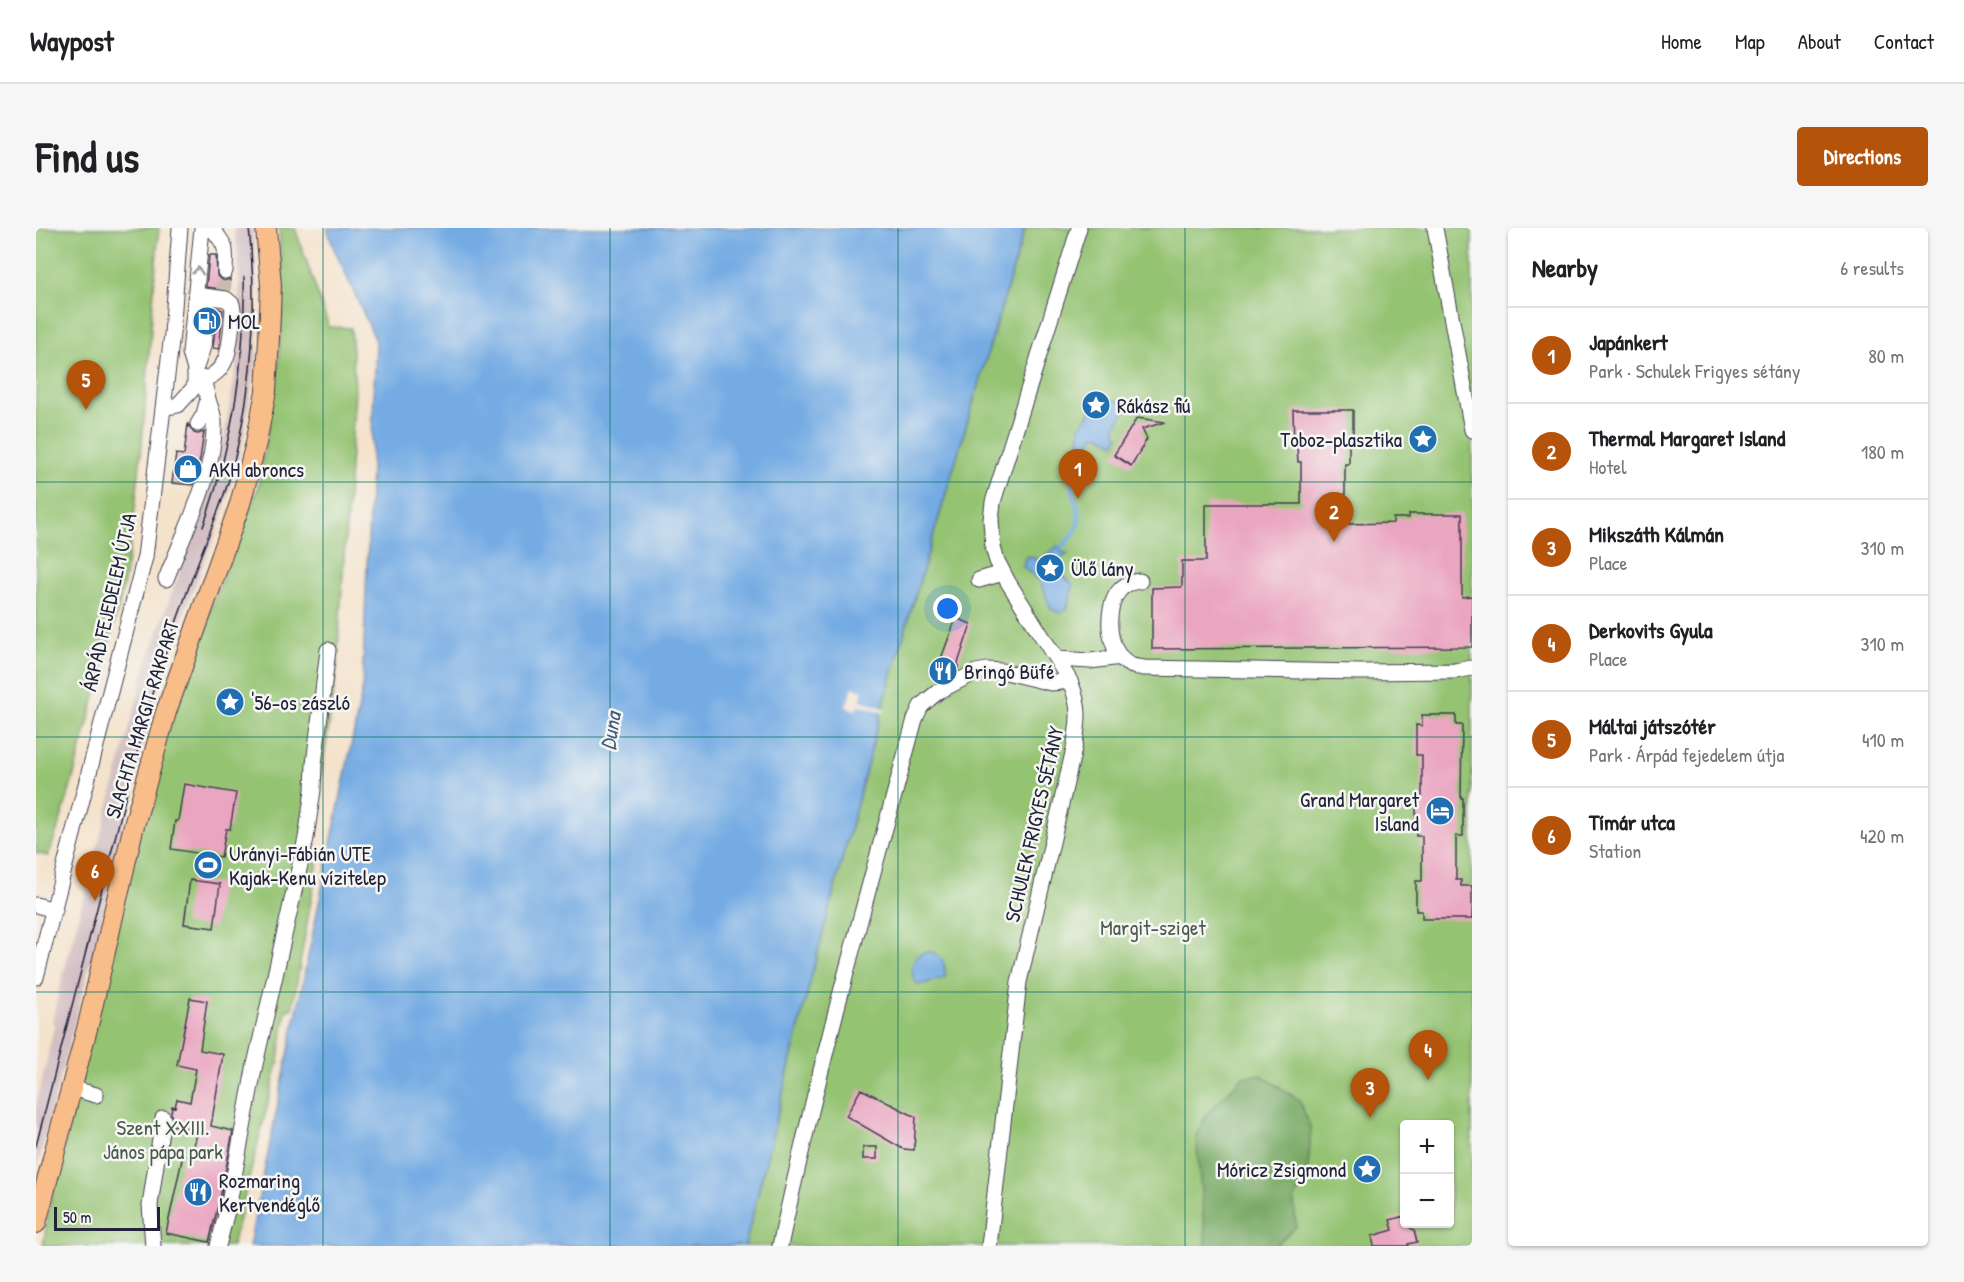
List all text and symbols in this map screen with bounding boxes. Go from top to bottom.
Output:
text: Waypost [30,22,114,60]
text: Home [1661,27,1702,56]
text: Map [1735,27,1765,56]
text: About [1798,27,1841,56]
text: Contact [1874,27,1934,56]
button: Directions [1797,127,1928,186]
text: Find us [36,128,139,185]
text: Nearby [1532,250,1598,285]
text: 6 results [1840,254,1904,281]
one-way arrow [191,266,204,276]
fuel station icon: MOL [191,305,223,337]
place label: MOL [228,307,260,336]
text: Japánkert [1589,327,1668,357]
text: 1 [1548,342,1555,369]
text: 80 m [1868,342,1904,369]
text: Park · Schulek Frigyes sétány [1589,357,1800,384]
pin: 5 [67,360,106,410]
place icon: Rákász fiú [1080,389,1112,421]
place label: Rákász fiú [1117,391,1191,420]
place icon: Toboz-plasztika [1407,423,1439,455]
text: Thermal Margaret Island [1589,423,1785,453]
place label: Toboz-plasztika [1280,425,1402,454]
text: 2 [1547,438,1556,465]
text: 180 m [1861,438,1904,465]
pin: 1 [1058,450,1098,499]
shop icon: AKH abroncs [172,453,204,485]
text: Hotel [1589,453,1627,480]
place label: AKH abroncs [209,455,304,484]
pin: 2 [1314,492,1354,542]
street label: ÁRPÁD FEJEDELEM ÚTJA [74,510,144,694]
text: Mikszáth Kálmán [1589,519,1724,549]
text: 3 [1547,534,1556,561]
text: 310 m [1861,534,1904,561]
text: Place [1589,549,1628,576]
place icon: Ülő lány [1034,552,1066,584]
place label: Ülő lány [1071,554,1134,583]
your location [933,594,962,623]
street label: SLACHTA MARGIT RAKPART [98,615,186,822]
text: Derkovits Gyula [1589,615,1713,645]
text: 4 [1548,630,1555,657]
text: 310 m [1861,630,1904,657]
text: Place [1589,645,1628,672]
restaurant icon: Bringó Büfé [927,655,959,687]
place label: Bringó Büfé [964,657,1055,686]
place icon: '56-os zászló [214,686,246,718]
place label: '56-os zászló [251,688,350,717]
water label: Duna [592,708,628,752]
text: Máltai játszótér [1589,711,1716,741]
street label: SCHULEK FRIGYES SÉTÁNY [997,722,1071,925]
text: 5 [1547,726,1556,753]
text: 410 m [1862,726,1904,753]
text: Park · Árpád fejedelem útja [1589,741,1784,768]
place label: Grand Margaret Island [1300,785,1420,838]
hotel icon: Grand Margaret Island [1424,795,1456,827]
text: Tímár utca [1589,807,1675,837]
text: 6 [1548,822,1555,849]
text: 420 m [1860,822,1904,849]
text: Station [1589,837,1641,864]
place label: Urányi-Fábián UTE Kajak-Kenu vízitelep [229,839,386,892]
sports icon: Urányi-Fábián UTE Kajak-Kenu vízitelep [192,849,224,881]
pin: 6 [76,852,114,901]
park label: Margit-sziget [1100,913,1206,942]
pin: 4 [1408,1030,1448,1080]
pin: 3 [1350,1068,1390,1118]
park label: Szent XXIII. János pápa park [103,1113,223,1166]
map controls [1400,1120,1454,1228]
button: + [1400,1120,1454,1174]
place icon: Móricz Zsigmond [1351,1153,1383,1185]
place label: Móricz Zsigmond [1217,1155,1346,1184]
place label: Rozmaring Kertvendéglő [219,1166,320,1219]
button: − [1400,1174,1454,1228]
restaurant icon: Rozmaring Kertvendéglő [182,1176,214,1208]
scale bar [54,1204,160,1232]
text: 50 m [63,1206,92,1228]

